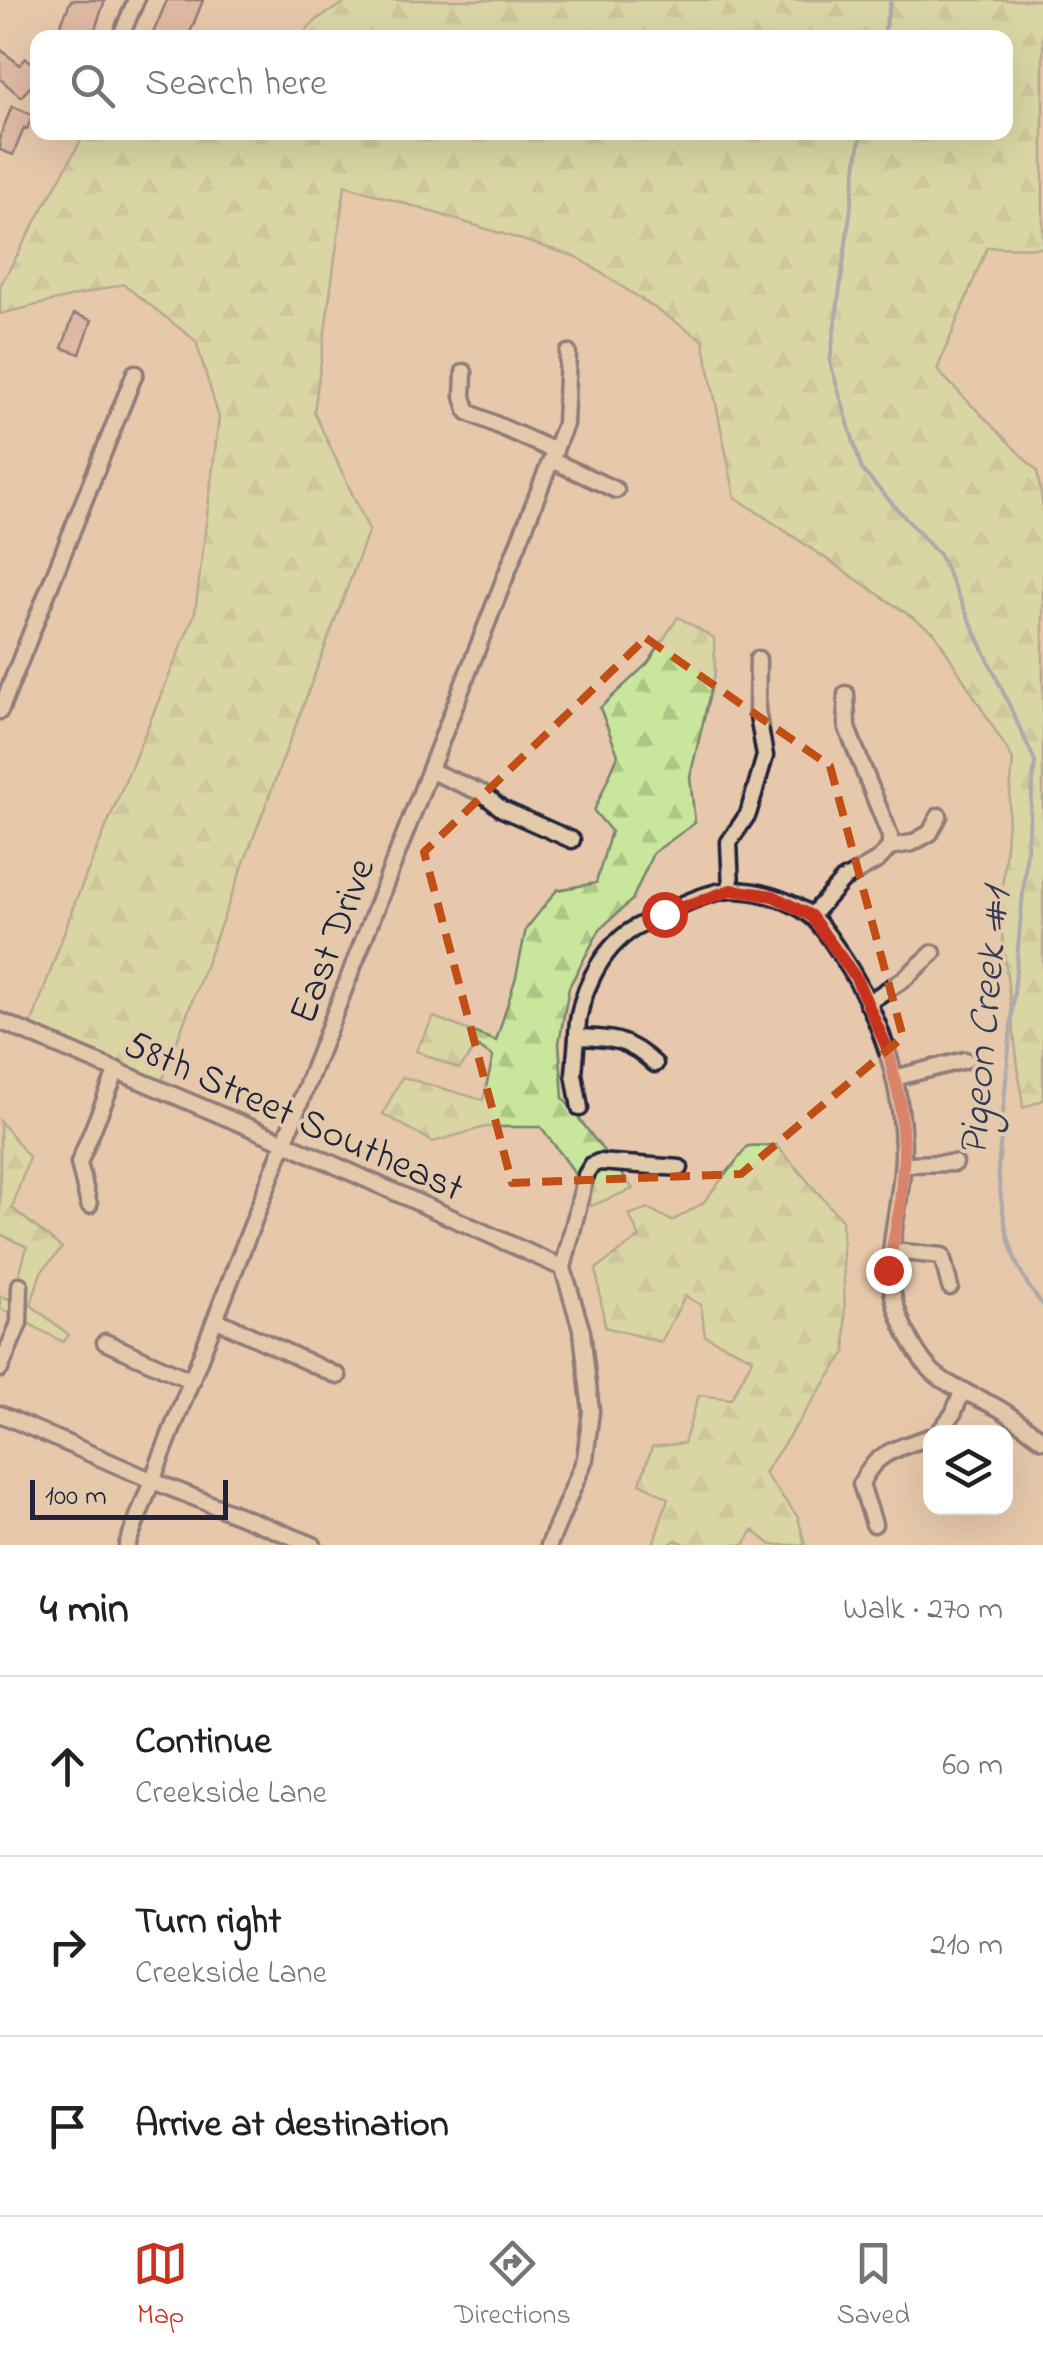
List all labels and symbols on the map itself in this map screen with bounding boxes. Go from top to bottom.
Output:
street label: East Drive [276,850,393,1033]
water label: Pigeon Creek #1 [944,880,1030,1159]
route start [642,892,688,938]
street label: 58th Street Southeast [114,1017,472,1220]
route end [866,1248,912,1294]
scale bar [30,1475,228,1520]

